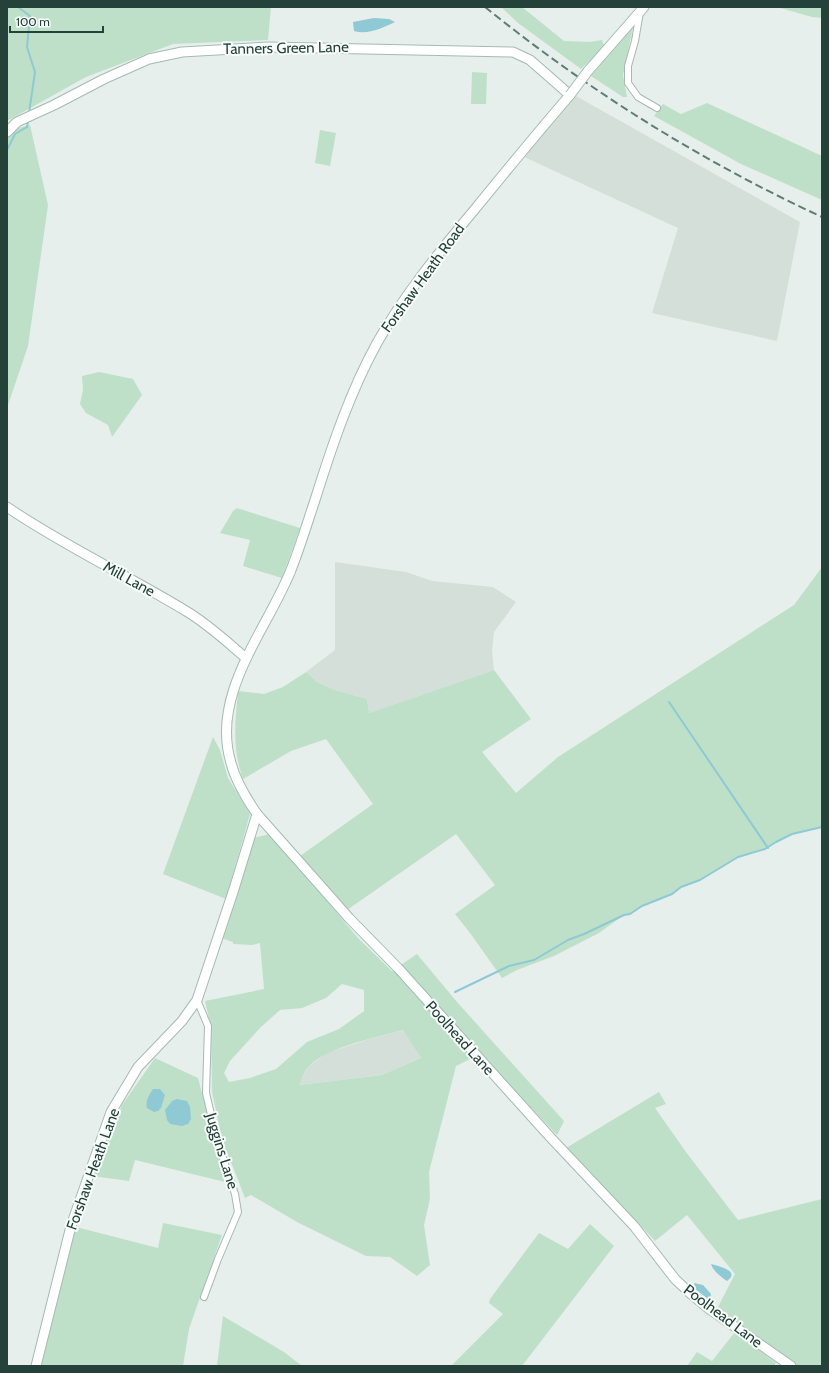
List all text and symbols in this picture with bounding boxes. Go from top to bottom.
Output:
scale bar [10,8,103,34]
text: 100 m [16,14,50,29]
street label: Tanners Green Lane [223,38,349,58]
street label: Forshaw Heath Road [378,220,468,336]
street label: Mill Lane [100,557,158,601]
street label: Poolhead Lane [422,997,498,1079]
street label: Forshaw Heath Lane [63,1105,123,1232]
street label: Juggins Lane [202,1110,242,1192]
street label: Poolhead Lane [680,1281,766,1352]

